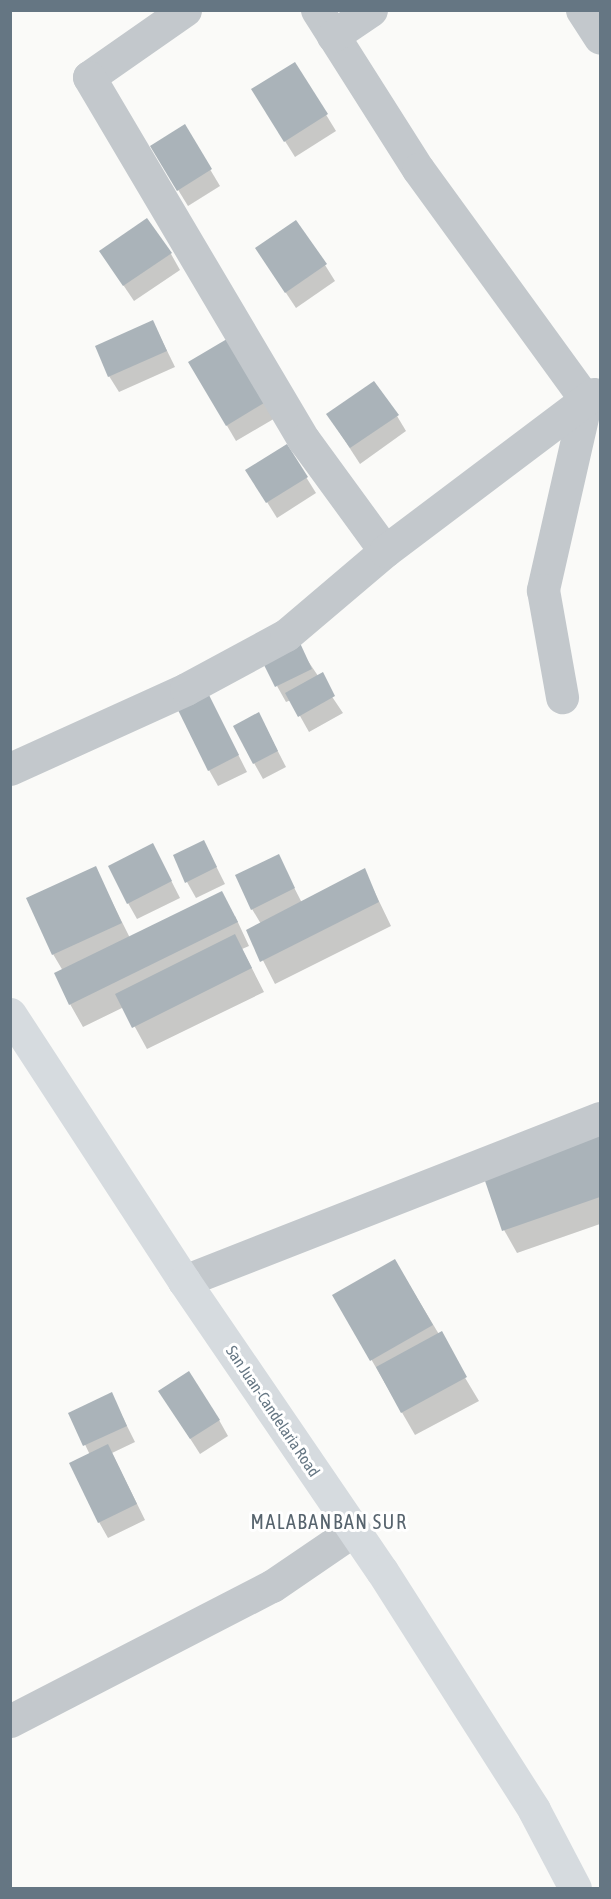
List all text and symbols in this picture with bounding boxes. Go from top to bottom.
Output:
street label: San Juan-Candelaria Road [222,1342,324,1480]
district label: MALABANBAN SUR [251,1509,407,1533]

